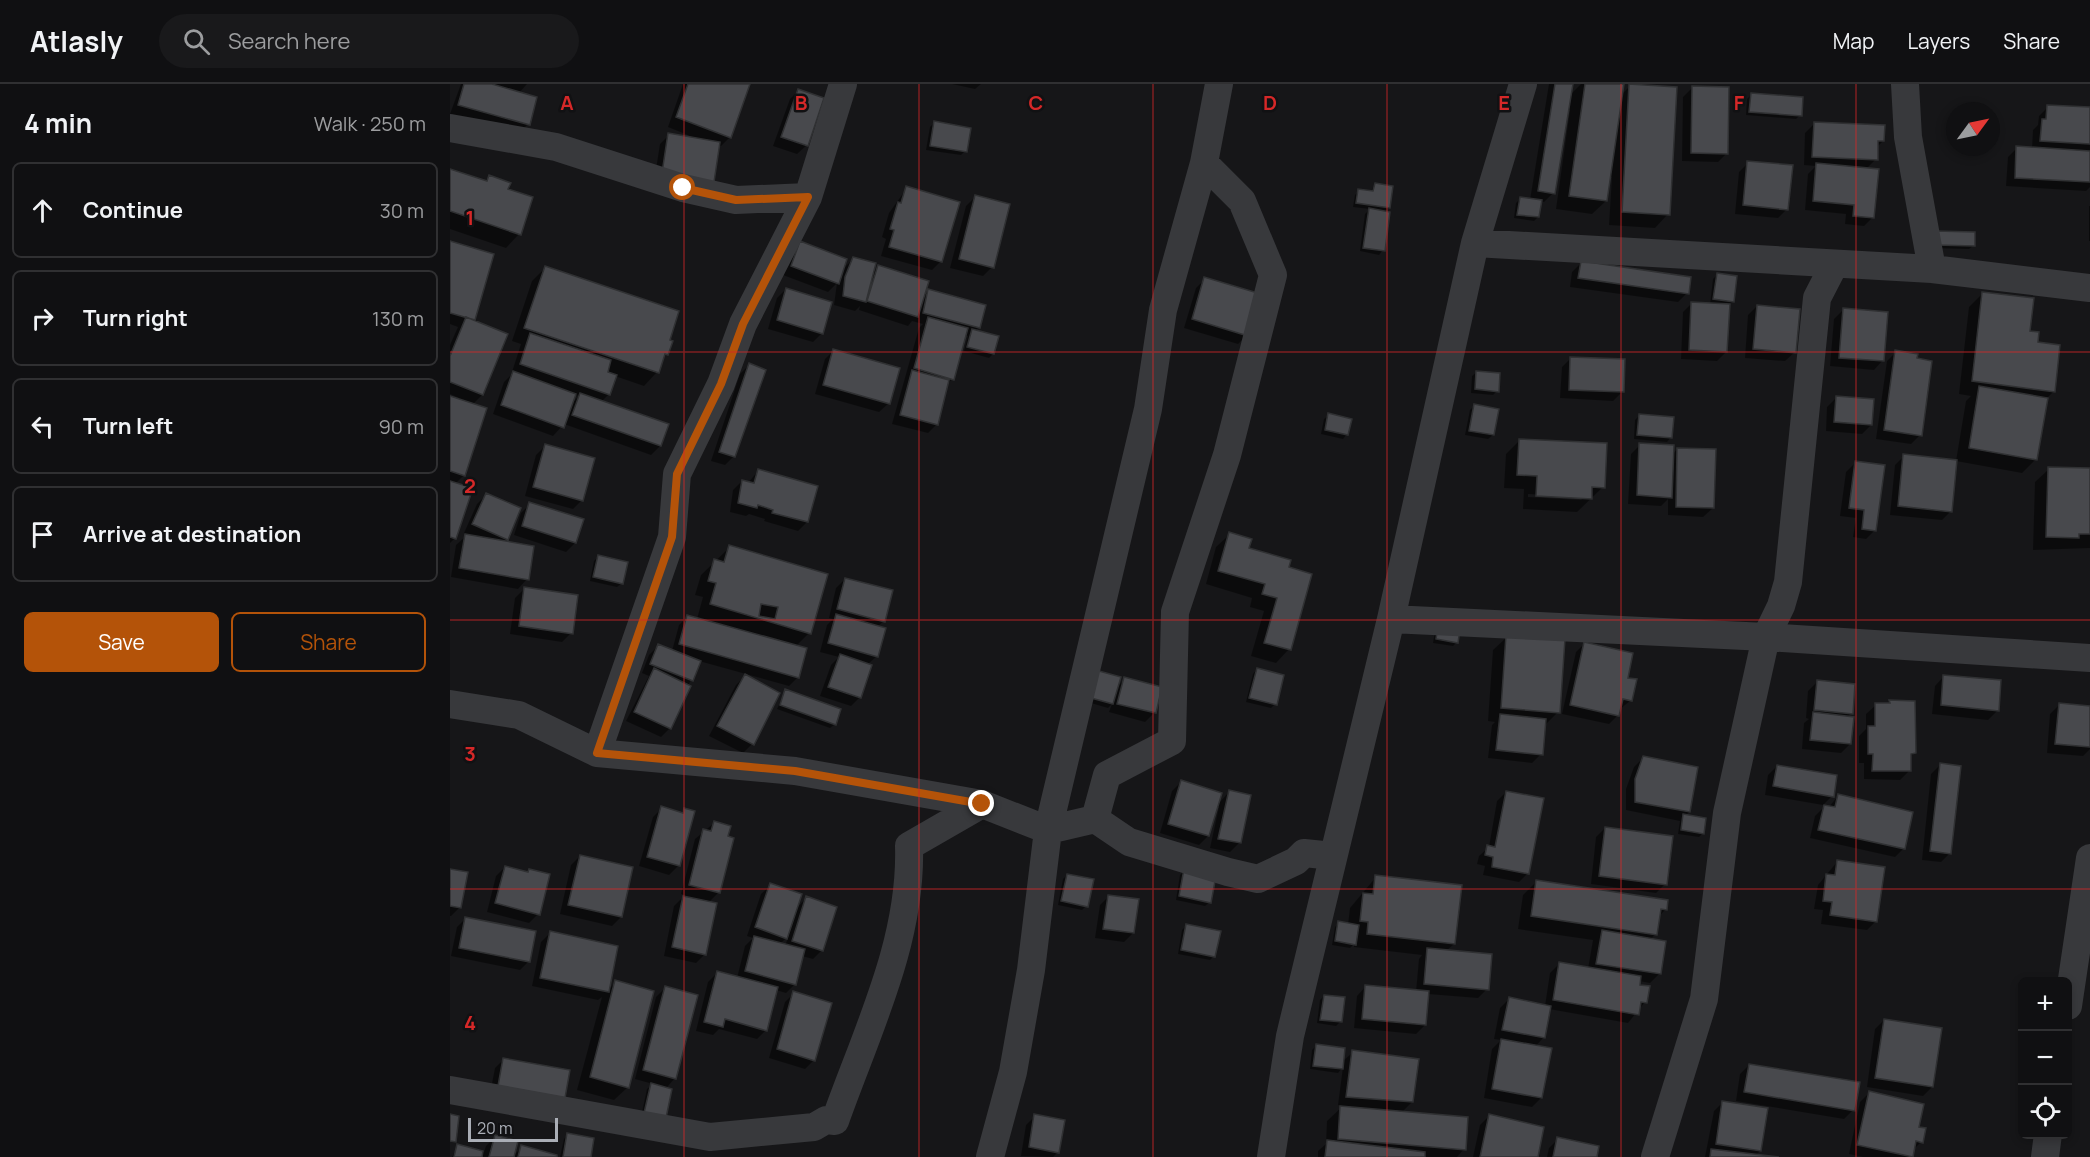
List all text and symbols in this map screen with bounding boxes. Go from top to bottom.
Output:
search box [159,14,579,68]
text: Atlasly [30,22,123,60]
icon: search [180,25,213,58]
text: Search here [228,26,350,56]
text: Map [1833,27,1874,55]
text: Layers [1907,27,1970,55]
text: Share [2003,27,2060,55]
text: A [560,89,574,116]
text: B [795,89,808,116]
text: C [1029,89,1043,116]
text: D [1263,89,1277,116]
text: E [1498,89,1510,116]
text: F [1734,89,1745,116]
north arrow [1946,102,2000,156]
text: 4 min [24,105,92,141]
text: Walk · 250 m [314,110,426,137]
route start [669,174,695,200]
icon: ahead [26,194,59,227]
text: Continue [83,195,183,225]
text: 30 m [380,197,424,224]
text: 1 [466,204,474,231]
icon: right [26,302,59,335]
text: Turn right [83,303,188,333]
text: 130 m [372,305,424,332]
icon: left [26,410,59,443]
text: Turn left [83,411,173,441]
text: 90 m [378,413,424,440]
text: 2 [464,472,476,499]
icon: arrive [26,518,59,551]
text: Arrive at destination [83,519,301,549]
button: Save [24,612,219,672]
button: Share [231,612,426,672]
text: 3 [464,740,476,767]
route end [968,790,994,816]
map controls [2018,977,2072,1139]
button: + [2018,977,2072,1031]
text: 4 [464,1009,476,1036]
button: − [2018,1031,2072,1085]
button: locate [2018,1085,2072,1139]
scale bar [468,1115,558,1142]
text: 20 m [477,1117,513,1139]

